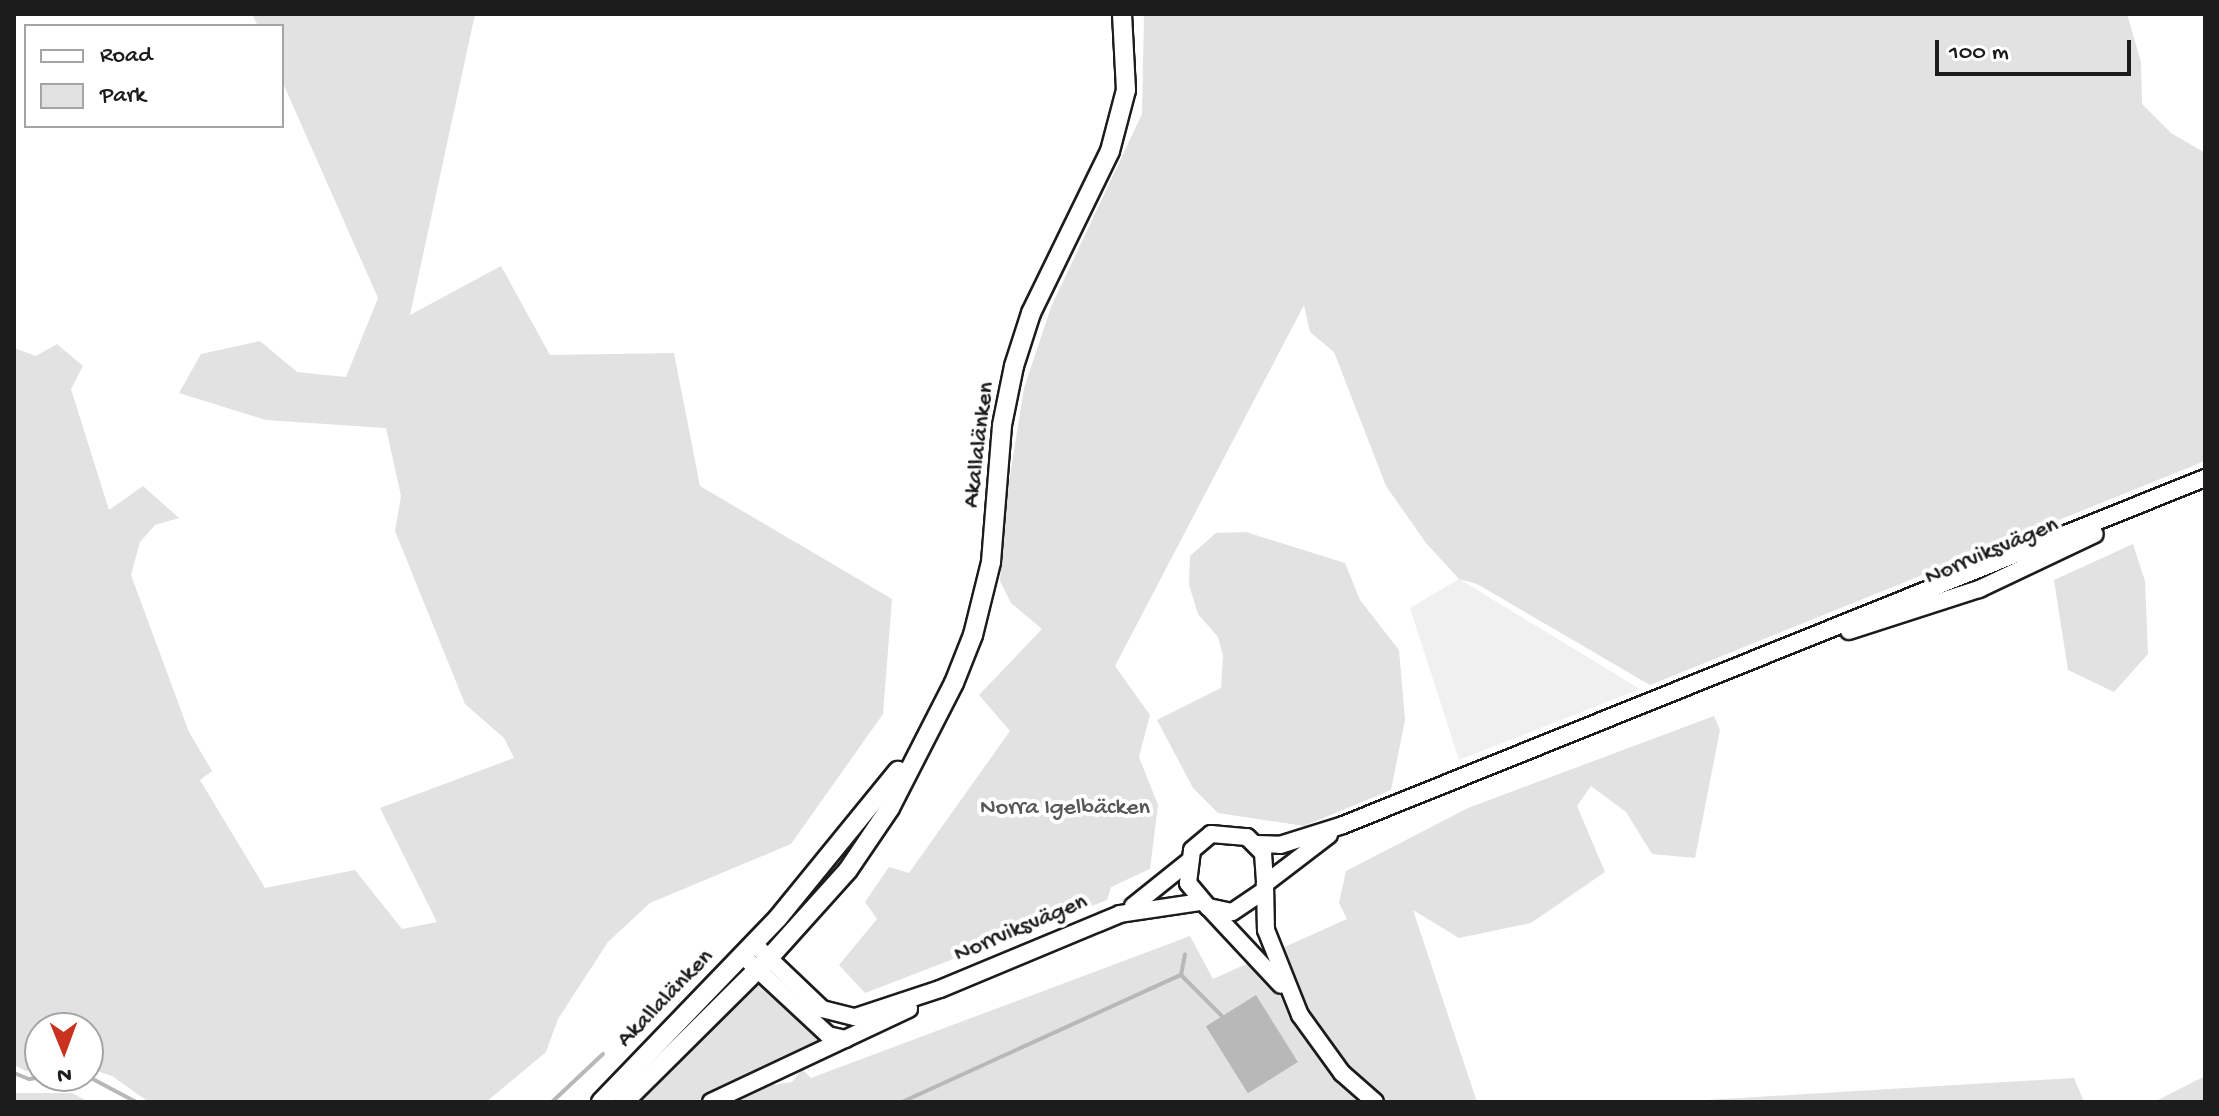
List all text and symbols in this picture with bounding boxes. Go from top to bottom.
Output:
legend [24,24,284,128]
scale bar [1939,24,2135,74]
text: 100 m [1949,39,2009,68]
text: Road [100,42,152,71]
text: Park [100,82,146,111]
street label: Akallalänken [958,380,1002,510]
street label: Norrviksvägen [1921,511,2063,593]
park label: Norra Igelbäcken [980,795,1150,823]
street label: Norrviksvägen [950,888,1092,970]
street label: Akallalänken [612,943,720,1055]
north arrow [24,1012,104,1092]
text: N [57,1061,72,1087]

